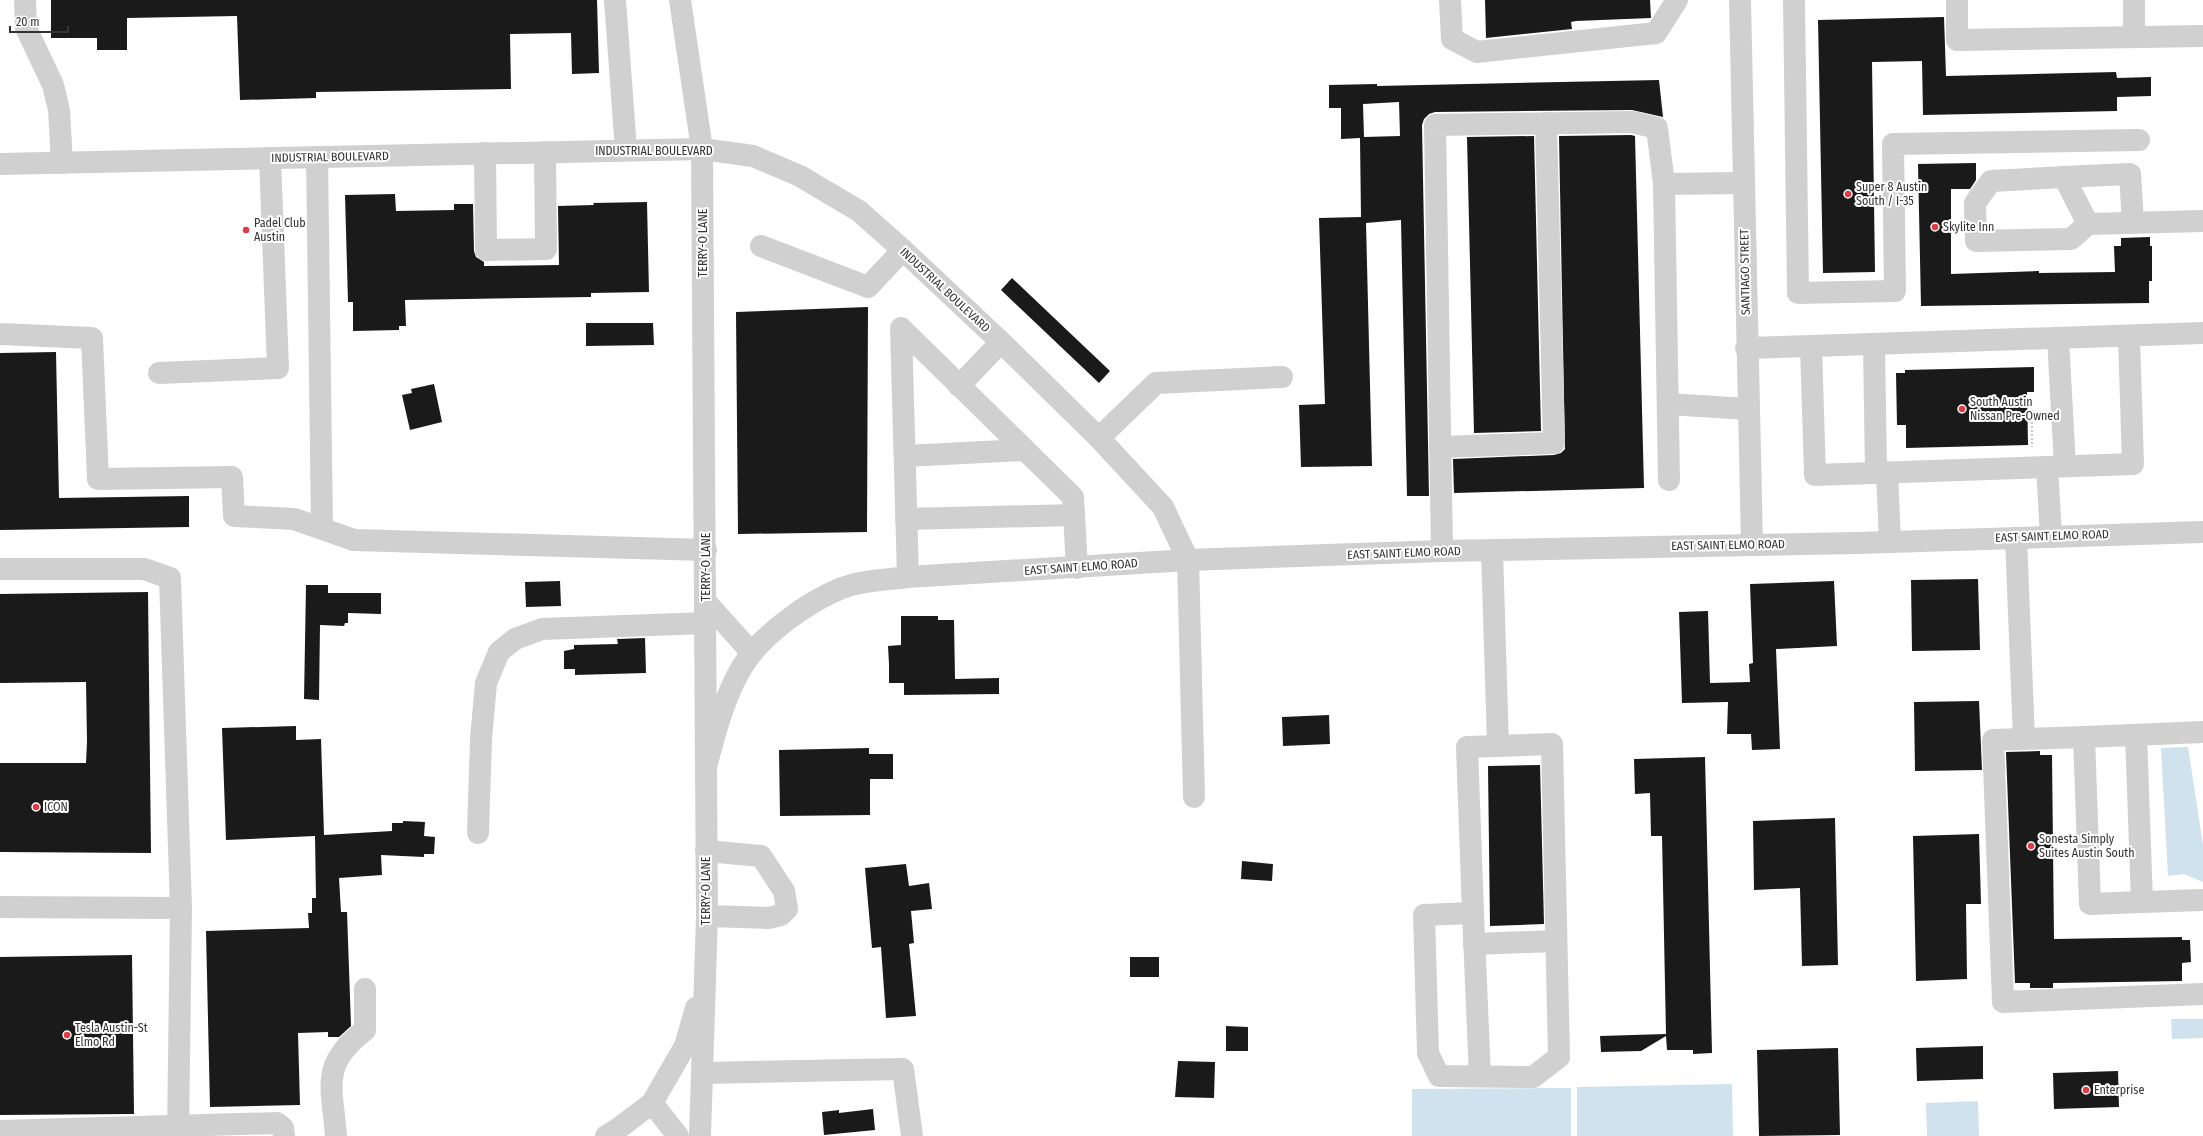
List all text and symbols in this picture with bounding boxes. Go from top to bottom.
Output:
scale bar [10,8,68,34]
text: 20 m [16,15,40,29]
street label: INDUSTRIAL BOULEVARD [595,144,713,158]
street label: INDUSTRIAL BOULEVARD [271,149,389,165]
place label: Super 8 Austin South / I-35 [1856,180,1927,208]
marker: Super 8 Austin South / I-35 [1843,189,1853,199]
street label: TERRY-O LANE [696,208,710,277]
place label: Padel Club Austin [254,216,306,244]
place label: Skylite Inn [1943,220,1994,234]
marker: Skylite Inn [1930,222,1940,232]
marker: Padel Club Austin [241,225,251,235]
street label: SANTIAGO STREET [1737,228,1753,315]
street label: INDUSTRIAL BOULEVARD [897,245,993,335]
place label: South Austin Nissan Pre-Owned [1970,395,2060,423]
marker: South Austin Nissan Pre-Owned [1957,404,1967,414]
street label: EAST SAINT ELMO ROAD [1995,527,2109,545]
street label: TERRY-O LANE [699,532,713,601]
street label: EAST SAINT ELMO ROAD [1671,537,1785,553]
street label: EAST SAINT ELMO ROAD [1347,544,1461,562]
street label: EAST SAINT ELMO ROAD [1024,556,1138,578]
place label: ICON [44,800,68,814]
marker: ICON [31,802,41,812]
place label: Sonesta Simply Suites Austin South [2039,832,2134,860]
marker: Sonesta Simply Suites Austin South [2026,841,2036,851]
street label: TERRY-O LANE [699,856,713,925]
place label: Tesla Austin-St Elmo Rd [75,1021,148,1049]
marker: Tesla Austin-St Elmo Rd [62,1030,72,1040]
place label: Enterprise [2094,1083,2144,1097]
marker: Enterprise [2081,1085,2091,1095]

